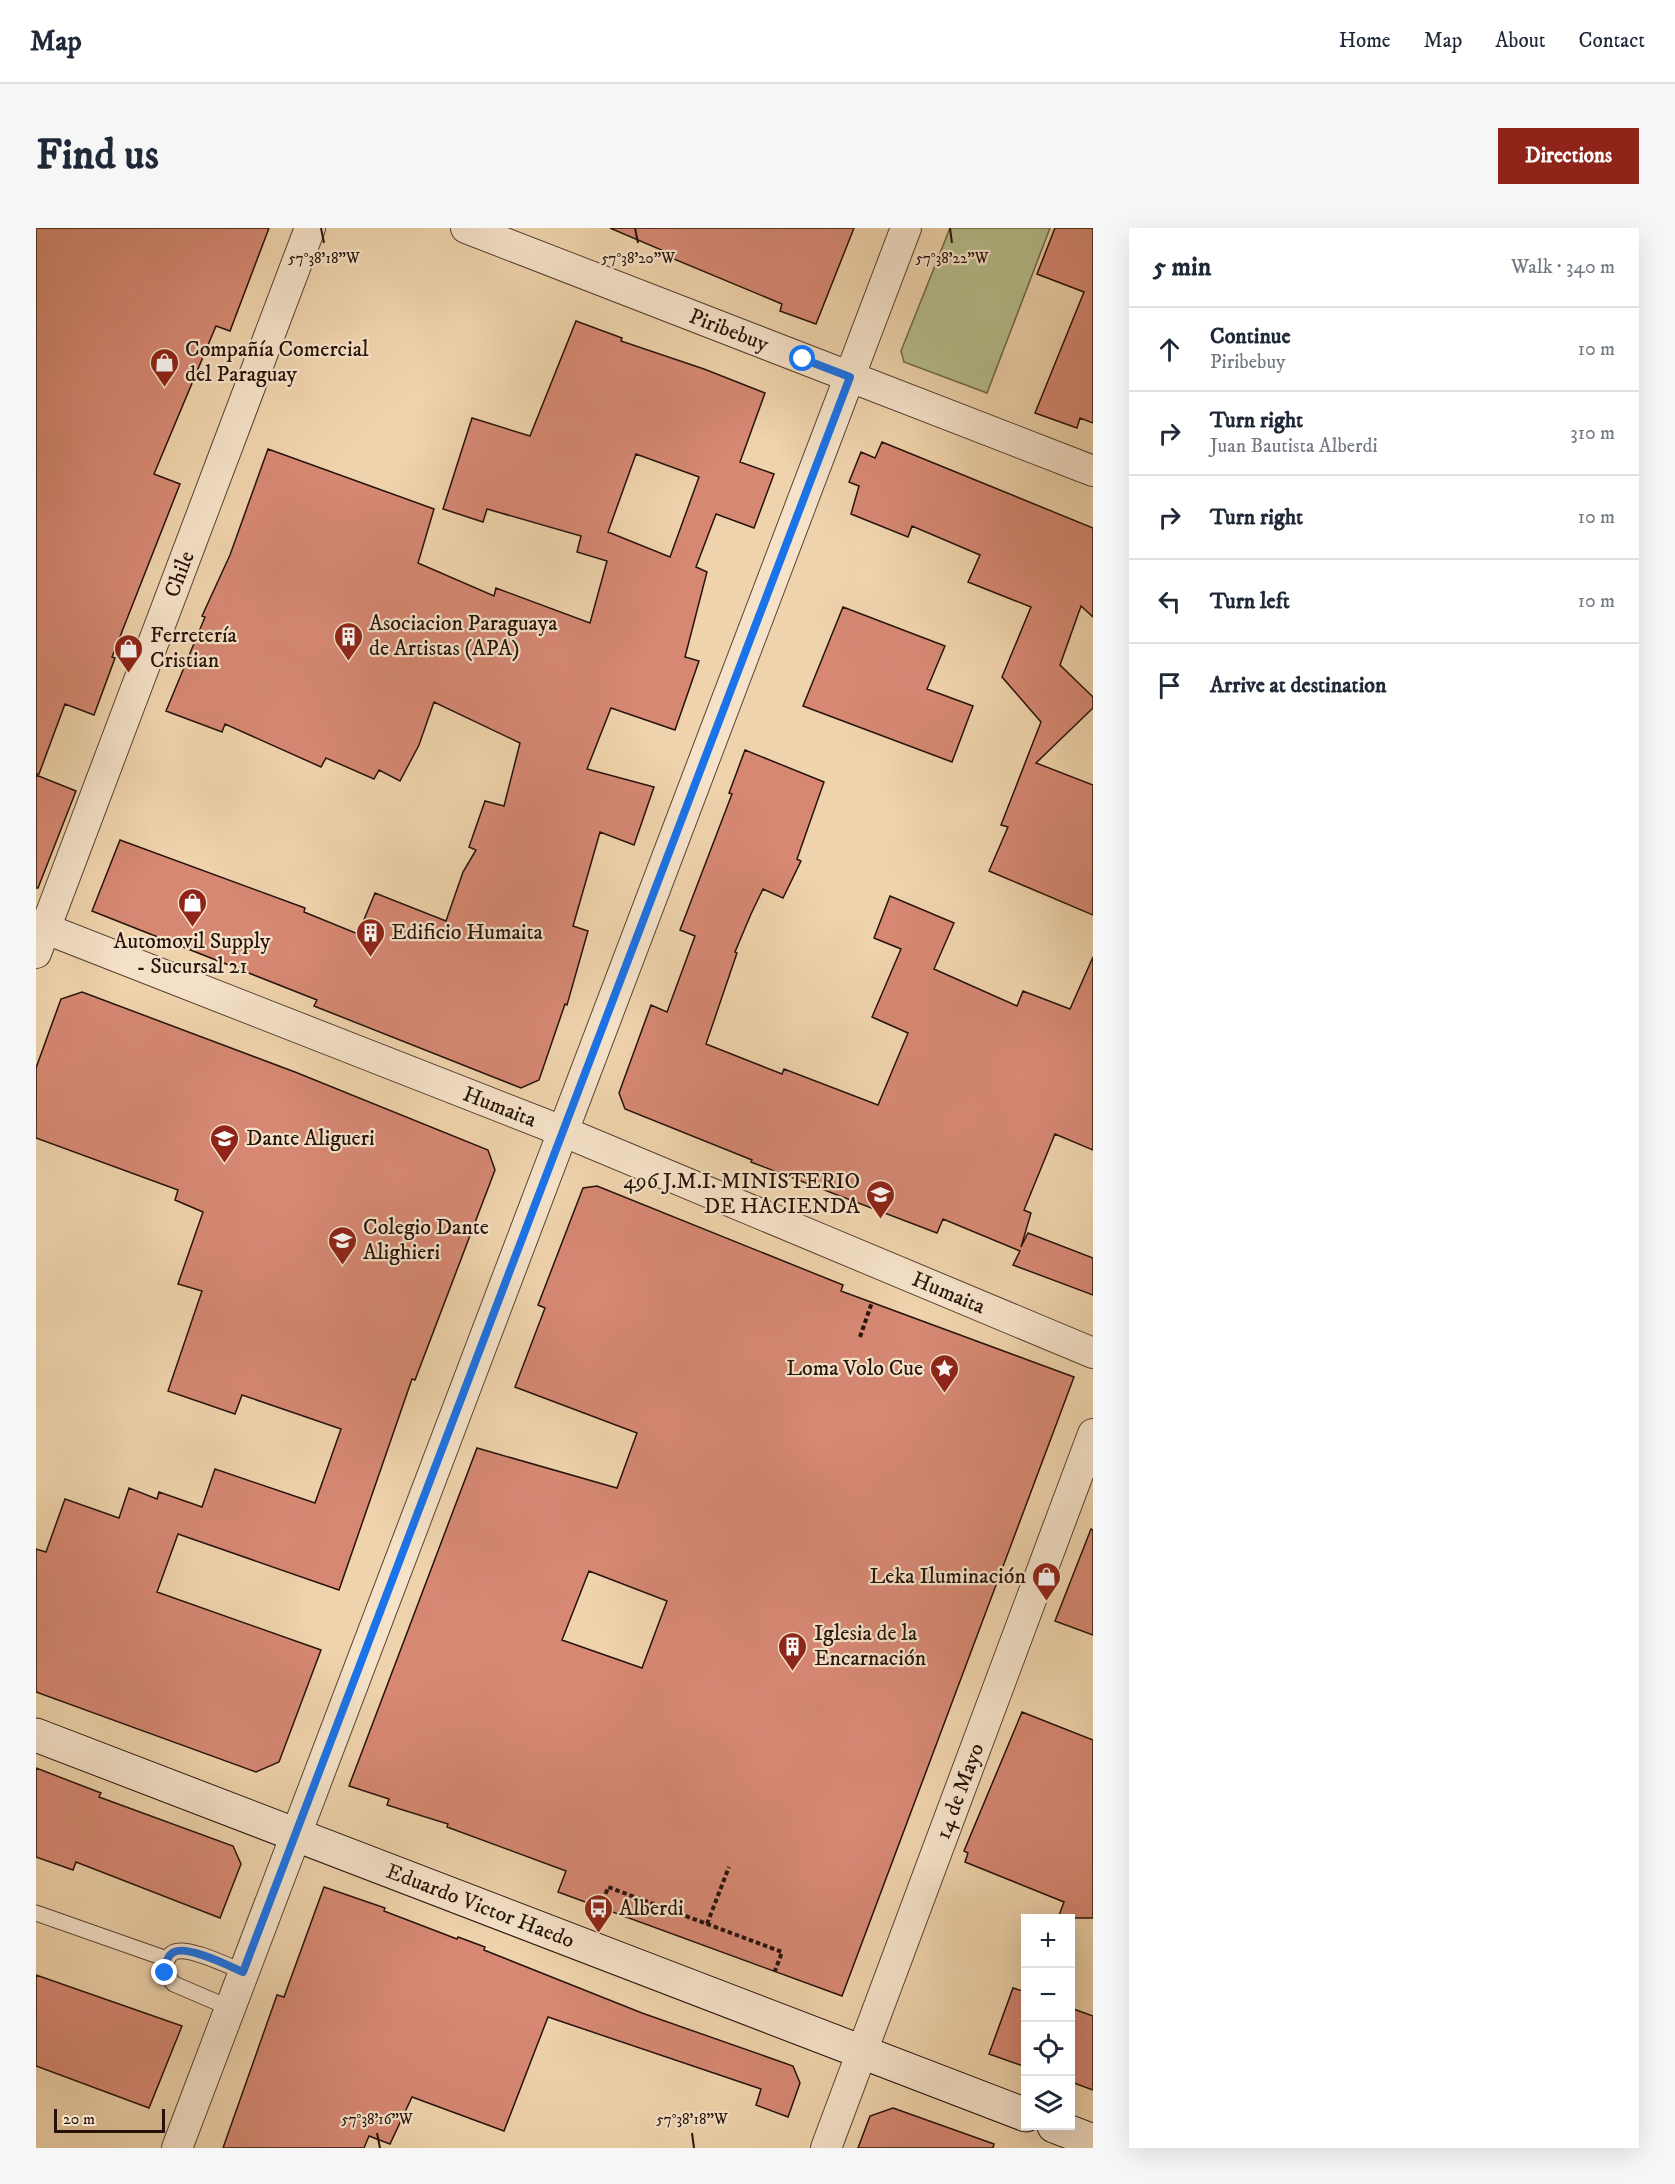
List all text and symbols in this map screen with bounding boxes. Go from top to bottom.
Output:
text: Map [30,24,82,59]
text: Home [1339,28,1391,54]
text: Map [1424,28,1462,54]
text: About [1495,28,1546,54]
text: Contact [1579,28,1645,54]
button: Directions [1498,128,1639,184]
text: Find us [36,130,159,182]
text: 57°38'18"W [288,249,360,268]
text: 57°38'20"W [601,249,675,268]
text: 57°38'22"W [915,249,989,268]
text: 5 min [1153,251,1211,284]
text: Walk · 340 m [1511,255,1615,280]
street label: Piribebuy [685,302,773,358]
text: Continue [1210,323,1291,350]
icon: ahead [1153,333,1186,366]
place label: Compañía Comercial del Paraguay [185,336,369,388]
text: 10 m [1578,337,1615,362]
route start [789,345,815,371]
shop icon: Compañía Comercial del Paraguay [148,346,180,388]
text: Piribebuy [1210,350,1286,375]
text: Turn right [1210,407,1303,434]
icon: right [1153,417,1186,450]
text: 310 m [1570,421,1615,446]
text: Juan Bautista Alberdi [1210,434,1378,459]
icon: right [1153,501,1186,534]
text: Turn right [1210,504,1303,531]
text: 10 m [1578,505,1615,530]
street label: Chile [158,547,200,601]
icon: left [1153,585,1186,618]
text: Turn left [1210,588,1290,615]
text: 10 m [1578,589,1615,614]
place label: Asociacion Paraguaya de Artistas (APA) [369,610,558,662]
building icon: Asociacion Paraguaya de Artistas (APA) [332,620,364,662]
place label: Ferretería Cristian [150,622,238,674]
shop icon: Ferretería Cristian [113,632,145,674]
icon: arrive [1153,669,1186,702]
text: Arrive at destination [1210,672,1387,699]
shop icon: Automovil Supply - Sucursal 21 [176,886,208,928]
building icon: Edificio Humaita [354,916,386,958]
place label: Edificio Humaita [391,919,543,946]
place label: Automovil Supply - Sucursal 21 [113,928,271,980]
street label: Humaita [459,1080,541,1133]
school or university icon: Dante Aligueri [209,1122,241,1164]
place label: Dante Aligueri [246,1125,375,1152]
place label: 496 J.M.I. MINISTERIO DE HACIENDA [623,1168,861,1220]
school or university icon: 496 J.M.I. MINISTERIO DE HACIENDA [865,1178,897,1220]
place label: Colegio Dante Alighieri [363,1214,489,1266]
school or university icon: Colegio Dante Alighieri [326,1224,358,1266]
street label: Humaita [908,1265,990,1320]
place icon: Loma Volo Cue [928,1352,960,1394]
place label: Loma Volo Cue [786,1355,923,1382]
shop icon: Leka Iluminación [1031,1560,1063,1602]
place label: Leka Iluminación [869,1563,1026,1590]
place label: Iglesia de la Encarnación [814,1620,927,1672]
building icon: Iglesia de la Encarnación [777,1630,809,1672]
street label: 14 de Mayo [929,1739,990,1843]
street label: Eduardo Victor Haedo [383,1857,578,1954]
bus stop icon: Alberdi [582,1892,614,1934]
place label: Alberdi [619,1895,684,1922]
map controls [1021,1914,1075,2130]
button: + [1021,1914,1075,1968]
route end [151,1959,177,1985]
button: − [1021,1968,1075,2022]
button: locate [1021,2022,1075,2076]
button: layers [1021,2076,1075,2130]
scale bar [54,2106,165,2134]
text: 20 m [63,2109,95,2129]
text: 57°38'16"W [341,2110,413,2129]
text: 57°38'18"W [656,2110,728,2129]

